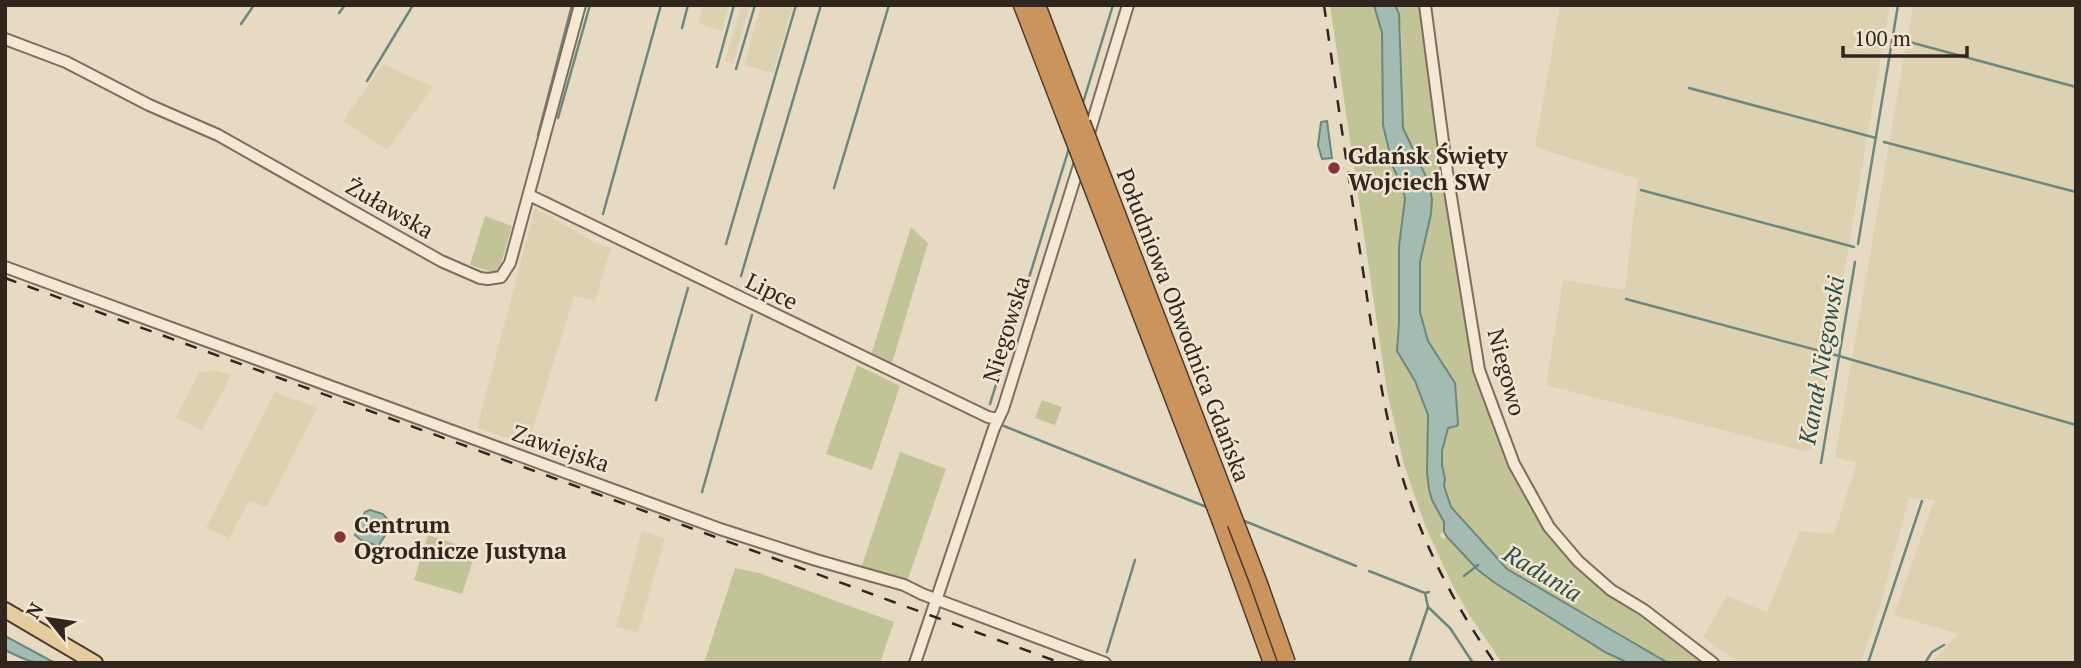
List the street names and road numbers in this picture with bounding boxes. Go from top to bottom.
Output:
street label: Południowa Obwodnica Gdańska [1110,164,1258,486]
street label: Żuławska [340,170,440,246]
street label: Lipce [741,265,803,317]
street label: Niegowska [975,271,1037,386]
street label: Niegowo [1481,325,1533,419]
street label: Zawiejska [508,417,614,479]

